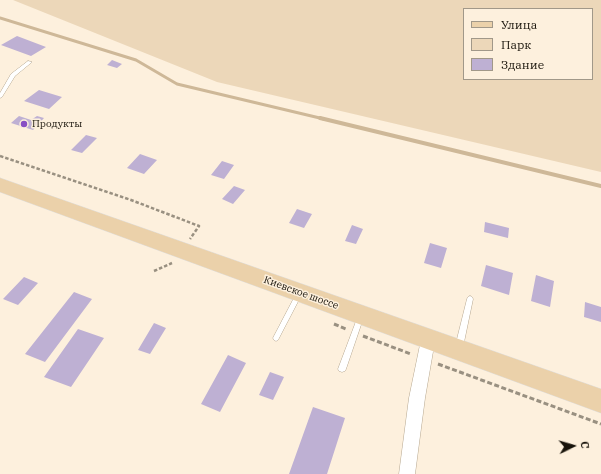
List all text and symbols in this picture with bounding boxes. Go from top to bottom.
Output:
legend [463,8,593,80]
text: Улица [501,17,537,32]
text: Парк [501,37,531,52]
text: Здание [501,57,544,72]
place label: Продукты [32,118,82,130]
marker: Продукты [19,119,29,129]
street label: Киевское шоссе [262,274,340,312]
north arrow [553,426,593,466]
text: С [578,441,592,449]

